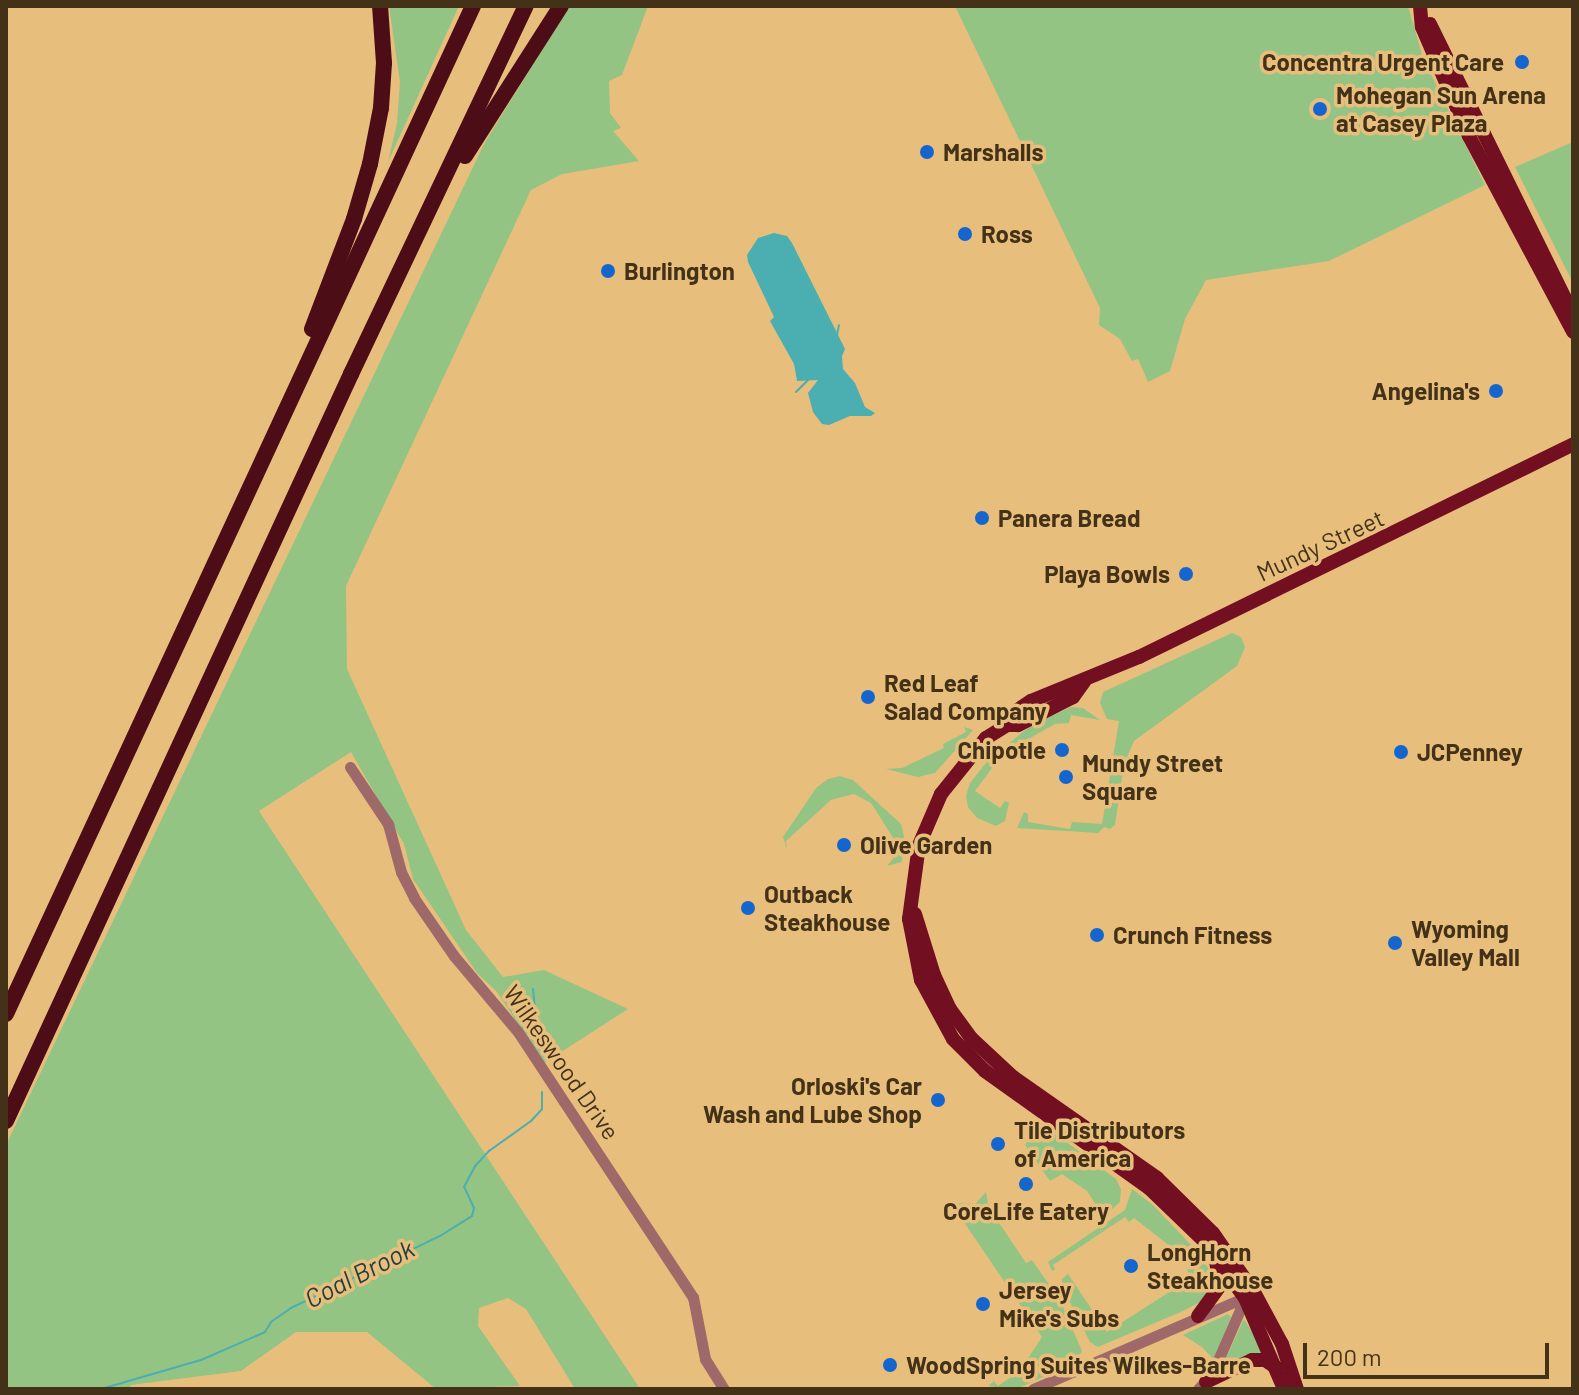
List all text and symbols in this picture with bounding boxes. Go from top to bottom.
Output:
place label: Concentra Urgent Care [1262,48,1504,76]
marker: Concentra Urgent Care [1511,51,1533,73]
place label: Mohegan Sun Arena at Casey Plaza [1336,81,1546,137]
marker: Mohegan Sun Arena at Casey Plaza [1311,100,1329,118]
place label: Marshalls [943,138,1043,166]
marker: Marshalls [918,143,936,161]
place label: Ross [981,220,1033,248]
marker: Ross [956,225,974,243]
place label: Burlington [624,257,735,285]
marker: Burlington [599,262,617,280]
place label: Angelina's [1372,377,1480,405]
marker: Angelina's [1487,382,1505,400]
street label: Mundy Street [1252,503,1388,587]
place label: Panera Bread [998,504,1141,532]
marker: Panera Bread [973,509,991,527]
place label: Playa Bowls [1044,560,1170,588]
marker: Playa Bowls [1177,565,1195,583]
place label: Red Leaf Salad Company [884,669,1047,725]
marker: Red Leaf Salad Company [859,688,877,706]
place label: Chipotle [957,736,1046,764]
place label: JCPenney [1417,738,1523,766]
marker: Chipotle [1053,741,1071,759]
marker: JCPenney [1392,743,1410,761]
place label: Mundy Street Square [1082,749,1223,805]
marker: Mundy Street Square [1057,768,1075,786]
place label: Olive Garden [860,831,992,859]
marker: Olive Garden [835,836,853,854]
place label: Outback Steakhouse [764,880,890,936]
marker: Outback Steakhouse [739,899,757,917]
place label: Wyoming Valley Mall [1411,915,1520,971]
place label: Crunch Fitness [1113,921,1272,949]
marker: Crunch Fitness [1088,926,1106,944]
marker: Wyoming Valley Mall [1386,934,1404,952]
street label: Wilkeswood Drive [498,979,626,1145]
place label: Orloski's Car Wash and Lube Shop [703,1072,922,1128]
marker: Orloski's Car Wash and Lube Shop [929,1091,947,1109]
place label: Tile Distributors of America [1014,1116,1185,1172]
marker: Tile Distributors of America [989,1135,1007,1153]
marker: CoreLife Eatery [1017,1175,1035,1193]
place label: CoreLife Eatery [943,1197,1109,1225]
water label: Coal Brook [299,1232,419,1314]
place label: LongHorn Steakhouse [1147,1238,1273,1294]
marker: LongHorn Steakhouse [1122,1257,1140,1275]
place label: Jersey Mike's Subs [999,1276,1119,1332]
marker: Jersey Mike's Subs [974,1295,992,1313]
scale bar [1307,1327,1553,1377]
text: 200 m [1317,1342,1382,1371]
place label: WoodSpring Suites Wilkes-Barre [906,1351,1251,1379]
marker: WoodSpring Suites Wilkes-Barre [881,1356,899,1374]

